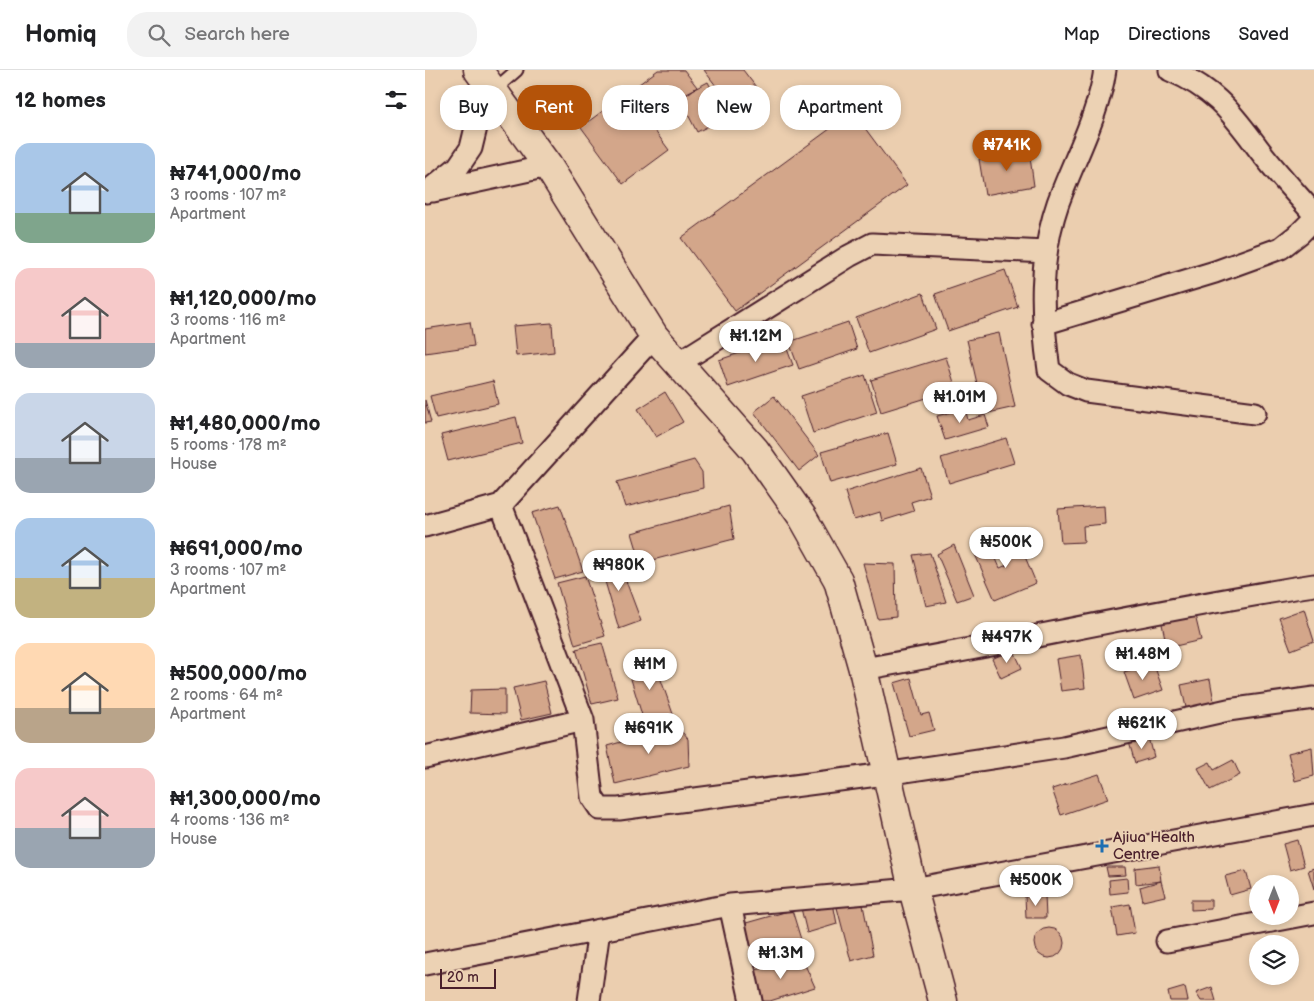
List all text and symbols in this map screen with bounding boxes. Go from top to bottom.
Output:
search box [127,12,477,57]
text: Homiq [25,20,97,49]
icon: search [145,21,173,49]
text: Search here [185,23,290,46]
text: Map [1064,24,1100,45]
text: Directions [1128,24,1210,45]
text: Saved [1238,24,1289,45]
chip: Buy [440,85,507,130]
chip: Rent [517,85,592,130]
chip: Filters [602,85,688,130]
chip: New [698,85,770,130]
chip: Apartment [780,85,901,130]
icon: filters [382,86,410,114]
text: 12 homes [15,88,106,113]
pin: ₦741K [972,129,1042,172]
text: ₦741K [983,136,1031,155]
text: ₦741,000/mo [170,161,301,186]
icon: home [55,163,115,223]
text: 3 rooms · 107 m² [170,186,286,205]
text: Apartment [170,205,246,224]
text: ₦1,120,000/mo [170,286,316,311]
icon: home [55,288,115,348]
text: 3 rooms · 116 m² [170,311,286,330]
pin: ₦1.12M [715,320,797,363]
text: ₦1.12M [730,327,782,346]
text: Apartment [170,330,246,349]
pin: ₦1.01M [919,382,1001,424]
text: ₦1.01M [934,388,986,407]
text: ₦1,480,000/mo [170,411,320,436]
icon: home [55,413,115,473]
text: 5 rooms · 178 m² [170,436,287,455]
text: House [170,455,217,474]
pin: ₦500K [971,526,1041,569]
text: ₦500K [980,533,1032,552]
text: ₦691,000/mo [170,536,303,561]
icon: home [55,538,115,598]
pin: ₦980K [584,550,654,592]
text: ₦980K [593,556,645,575]
text: 3 rooms · 107 m² [170,561,286,580]
text: Apartment [170,580,246,599]
pin: ₦497K [972,622,1042,664]
text: ₦497K [982,628,1032,647]
pin: ₦1.48M [1102,638,1184,681]
text: ₦1.48M [1116,645,1170,664]
pin: ₦1M [626,648,674,691]
text: ₦1M [634,655,666,674]
text: ₦500,000/mo [170,661,307,686]
icon: home [55,663,115,723]
text: 2 rooms · 64 m² [170,686,283,705]
text: Apartment [170,705,246,724]
pin: ₦621K [1107,708,1177,750]
pin: ₦691K [614,712,684,755]
text: ₦621K [1118,714,1166,733]
text: ₦691K [625,719,673,738]
text: ₦1,300,000/mo [170,786,321,811]
icon: home [55,788,115,848]
text: 4 rooms · 136 m² [170,811,290,830]
place label: Ajiua Health Centre [1113,828,1195,864]
text: House [170,830,217,849]
marker: Ajiua Health Centre [1095,839,1109,853]
pin: ₦500K [1001,864,1071,907]
text: ₦500K [1010,871,1062,890]
north arrow [1249,875,1299,925]
map controls [1249,875,1299,985]
button: layers [1249,935,1299,985]
pin: ₦1.3M [746,938,816,980]
text: ₦1.3M [759,944,803,963]
scale bar [440,966,496,989]
text: 20 m [447,969,479,986]

